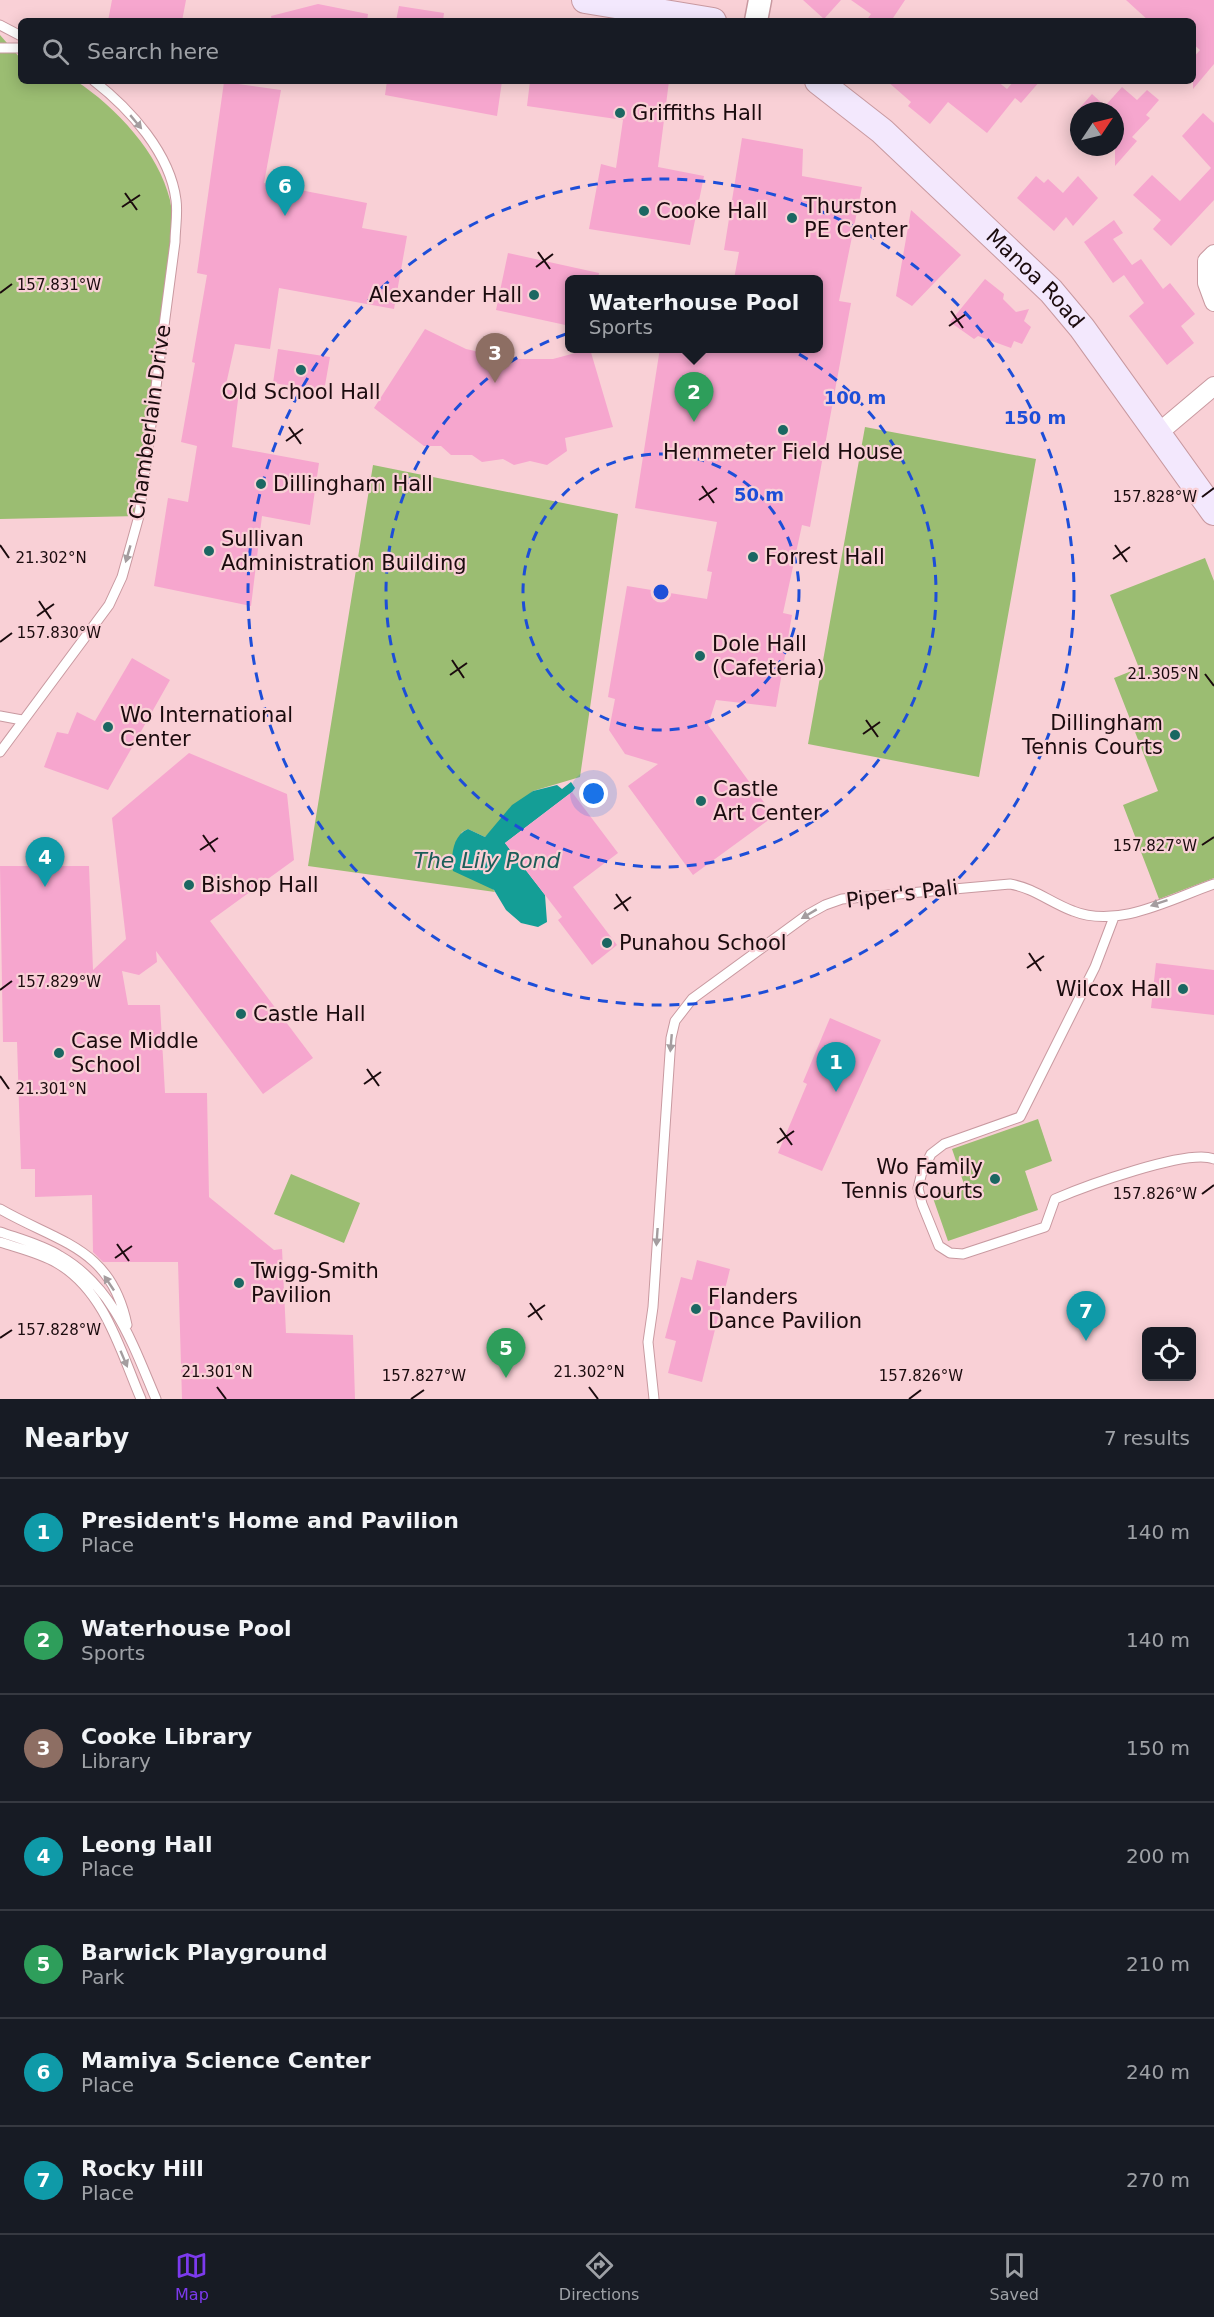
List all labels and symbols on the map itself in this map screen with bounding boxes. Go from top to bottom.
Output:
place label: Griffiths Hall [632,101,763,125]
north arrow [1070,102,1124,156]
marker: Griffiths Hall [613,106,627,120]
one-way arrow [129,114,142,129]
pin: 6 [266,166,304,216]
place label: Thurston PE Center [803,194,908,242]
place label: Cooke Hall [656,199,768,223]
marker: Cooke Hall [637,204,651,218]
marker: Thurston PE Center [785,211,799,225]
street label: Manoa Road [981,224,1089,333]
text: 157.831°W [17,276,101,294]
place label: Alexander Hall [369,283,522,307]
marker: Alexander Hall [527,288,541,302]
street label: Chamberlain Drive [124,323,176,521]
pin: 3 [476,334,514,383]
marker: Old School Hall [294,363,308,377]
pin: 2 [674,372,714,422]
place label: Old School Hall [221,380,381,404]
text: 100 m [824,387,886,408]
text: 150 m [1004,407,1066,428]
marker: Hemmeter Field House [776,423,790,437]
place label: Hemmeter Field House [663,440,903,464]
place label: Dillingham Hall [273,472,433,496]
marker: Dillingham Hall [254,477,268,491]
text: 50 m [734,484,784,505]
text: 157.828°W [1113,488,1197,506]
place label: Sullivan Administration Building [221,527,467,575]
marker: Sullivan Administration Building [202,544,216,558]
one-way arrow [123,545,132,563]
place label: Forrest Hall [765,545,885,569]
text: 21.302°N [15,549,87,567]
marker: Forrest Hall [746,550,760,564]
centre of rings [651,582,671,602]
text: 157.830°W [17,624,101,642]
place label: Dole Hall (Cafeteria) [712,632,825,680]
marker: Dole Hall (Cafeteria) [693,649,707,663]
text: 21.305°N [1127,665,1199,683]
place label: Wo International Center [120,703,293,751]
place label: Dillingham Tennis Courts [1021,711,1163,759]
marker: Wo International Center [101,720,115,734]
marker: Dillingham Tennis Courts [1168,728,1182,742]
place label: Castle Art Center [713,777,822,825]
your location [579,779,608,808]
marker: Castle Art Center [694,794,708,808]
text: 157.827°W [1113,837,1197,855]
pin: 4 [26,838,64,887]
water label: The Lily Pond [413,848,562,873]
place label: Bishop Hall [201,873,319,897]
street label: Piper's Pali [845,875,959,913]
marker: Bishop Hall [182,878,196,892]
one-way arrow [1150,899,1168,909]
one-way arrow [801,909,817,920]
place label: Punahou School [619,931,787,955]
marker: Punahou School [600,936,614,950]
text: 157.829°W [17,973,101,991]
place label: Wilcox Hall [1056,977,1171,1001]
marker: Wilcox Hall [1176,982,1190,996]
place label: Castle Hall [253,1002,365,1026]
marker: Castle Hall [234,1007,248,1021]
place label: Case Middle School [71,1029,198,1077]
one-way arrow [666,1033,676,1052]
pin: 1 [816,1042,856,1092]
marker: Case Middle School [52,1046,66,1060]
text: 21.301°N [15,1080,87,1098]
place label: Wo Family Tennis Courts [841,1155,983,1203]
marker: Wo Family Tennis Courts [988,1172,1002,1186]
text: 157.826°W [1113,1185,1197,1203]
one-way arrow [653,1228,662,1247]
place label: Twigg-Smith Pavilion [250,1259,379,1307]
one-way arrow [103,1275,115,1291]
marker: Twigg-Smith Pavilion [232,1276,246,1290]
place label: Flanders Dance Pavilion [708,1285,862,1333]
pin: 7 [1066,1292,1106,1341]
marker: Flanders Dance Pavilion [689,1302,703,1316]
text: 157.828°W [17,1321,101,1339]
pin: 5 [486,1328,526,1378]
one-way arrow [119,1350,128,1367]
text: 21.301°N [181,1363,253,1381]
text: 21.302°N [553,1363,625,1381]
text: 157.827°W [382,1367,466,1385]
text: 157.826°W [879,1367,963,1385]

